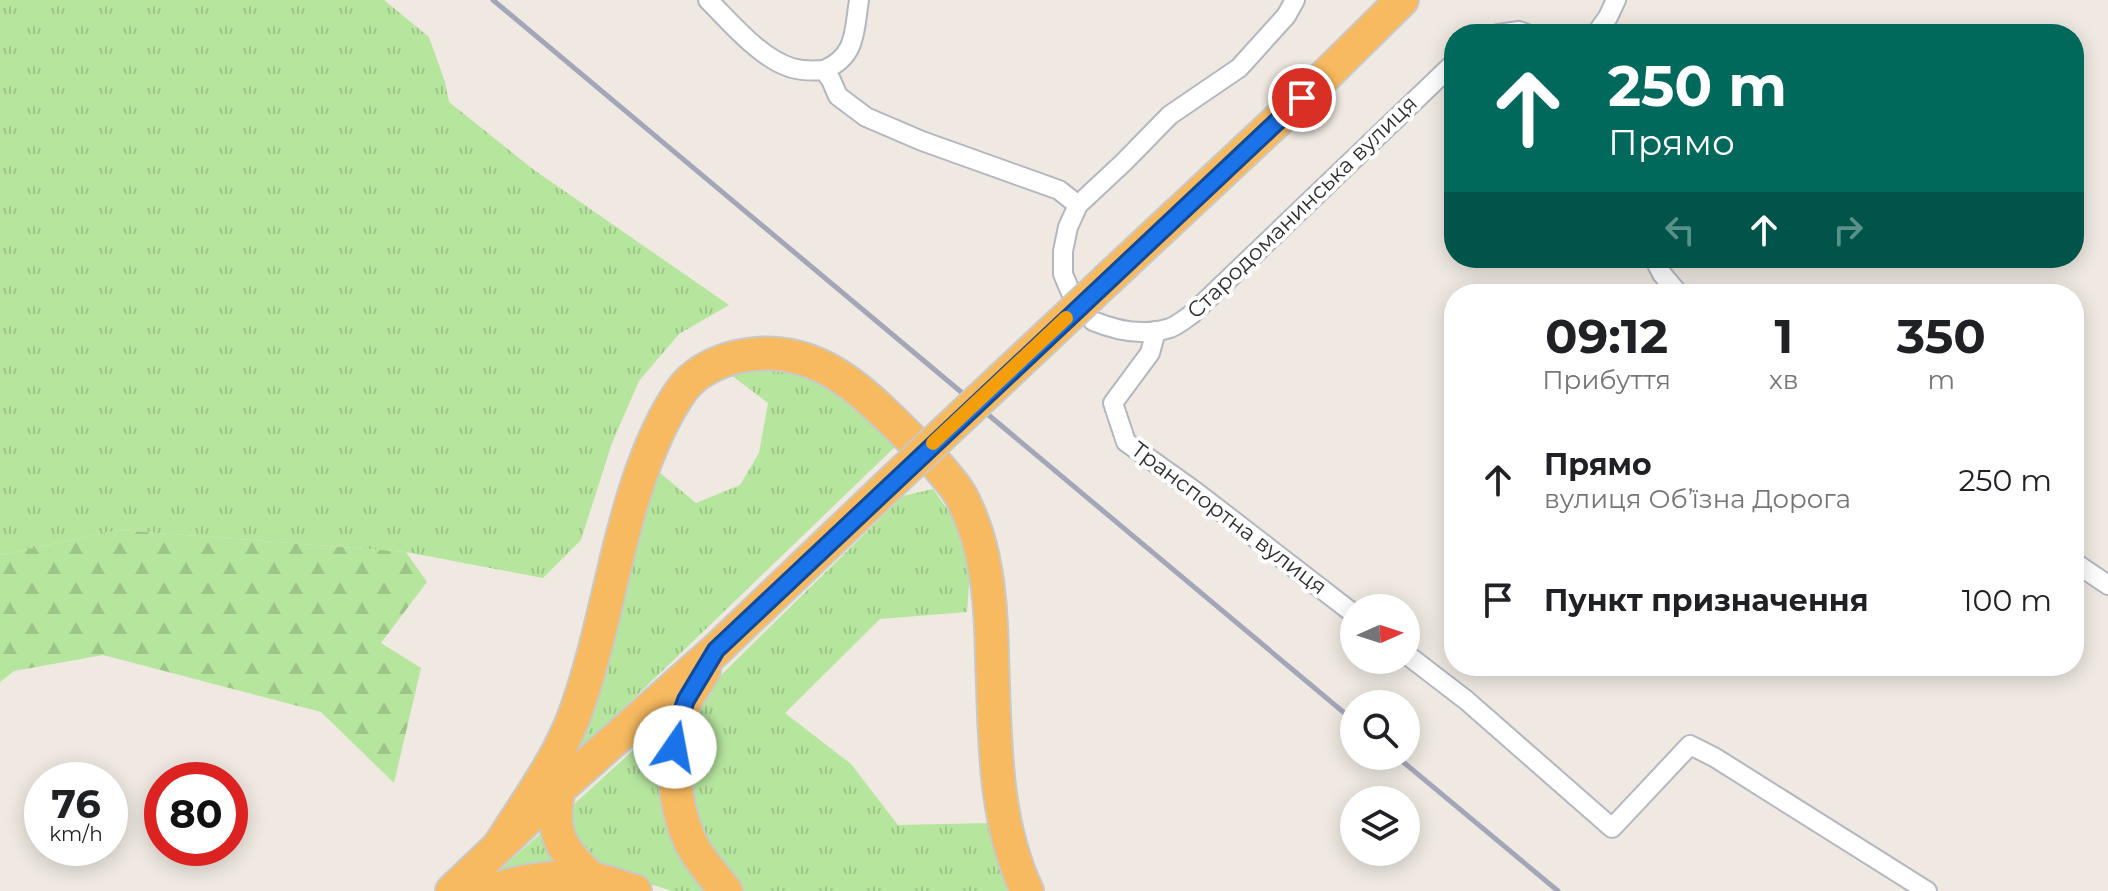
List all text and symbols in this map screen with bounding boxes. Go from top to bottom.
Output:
text: 250 m [1608,52,1787,120]
icon: ahead [1476,56,1580,160]
pin [1268,64,1336,132]
icon: arrive [1280,76,1324,120]
street label: Стародоманинська вулиця [1181,90,1423,324]
text: Прямо [1608,120,1735,164]
icon: left [1658,208,1702,252]
icon: ahead [1742,208,1786,252]
icon: right [1826,208,1870,252]
text: 09:12 [1545,307,1668,365]
text: 1 [1774,307,1793,365]
text: 350 [1897,307,1986,365]
text: Прибуття [1542,364,1671,396]
text: хв [1769,364,1799,396]
text: m [1927,364,1955,396]
street label: Транспортна вулиця [1126,436,1332,600]
text: Прямо [1544,446,1652,483]
icon: ahead [1476,458,1520,502]
text: 250 m [1958,462,2052,499]
text: вулиця Обʼїзна Дорога [1544,483,1851,515]
icon: arrive [1476,578,1520,622]
text: Пункт призначення [1544,582,1869,619]
text: 100 m [1962,582,2052,619]
north arrow [1340,594,1420,674]
map controls [1340,594,1420,866]
button: search [1340,690,1420,770]
position arrow [633,705,717,789]
speed limit sign: 80 [144,762,248,866]
text: 76 [51,779,101,828]
button: layers [1340,786,1420,866]
text: km/h [49,822,103,846]

